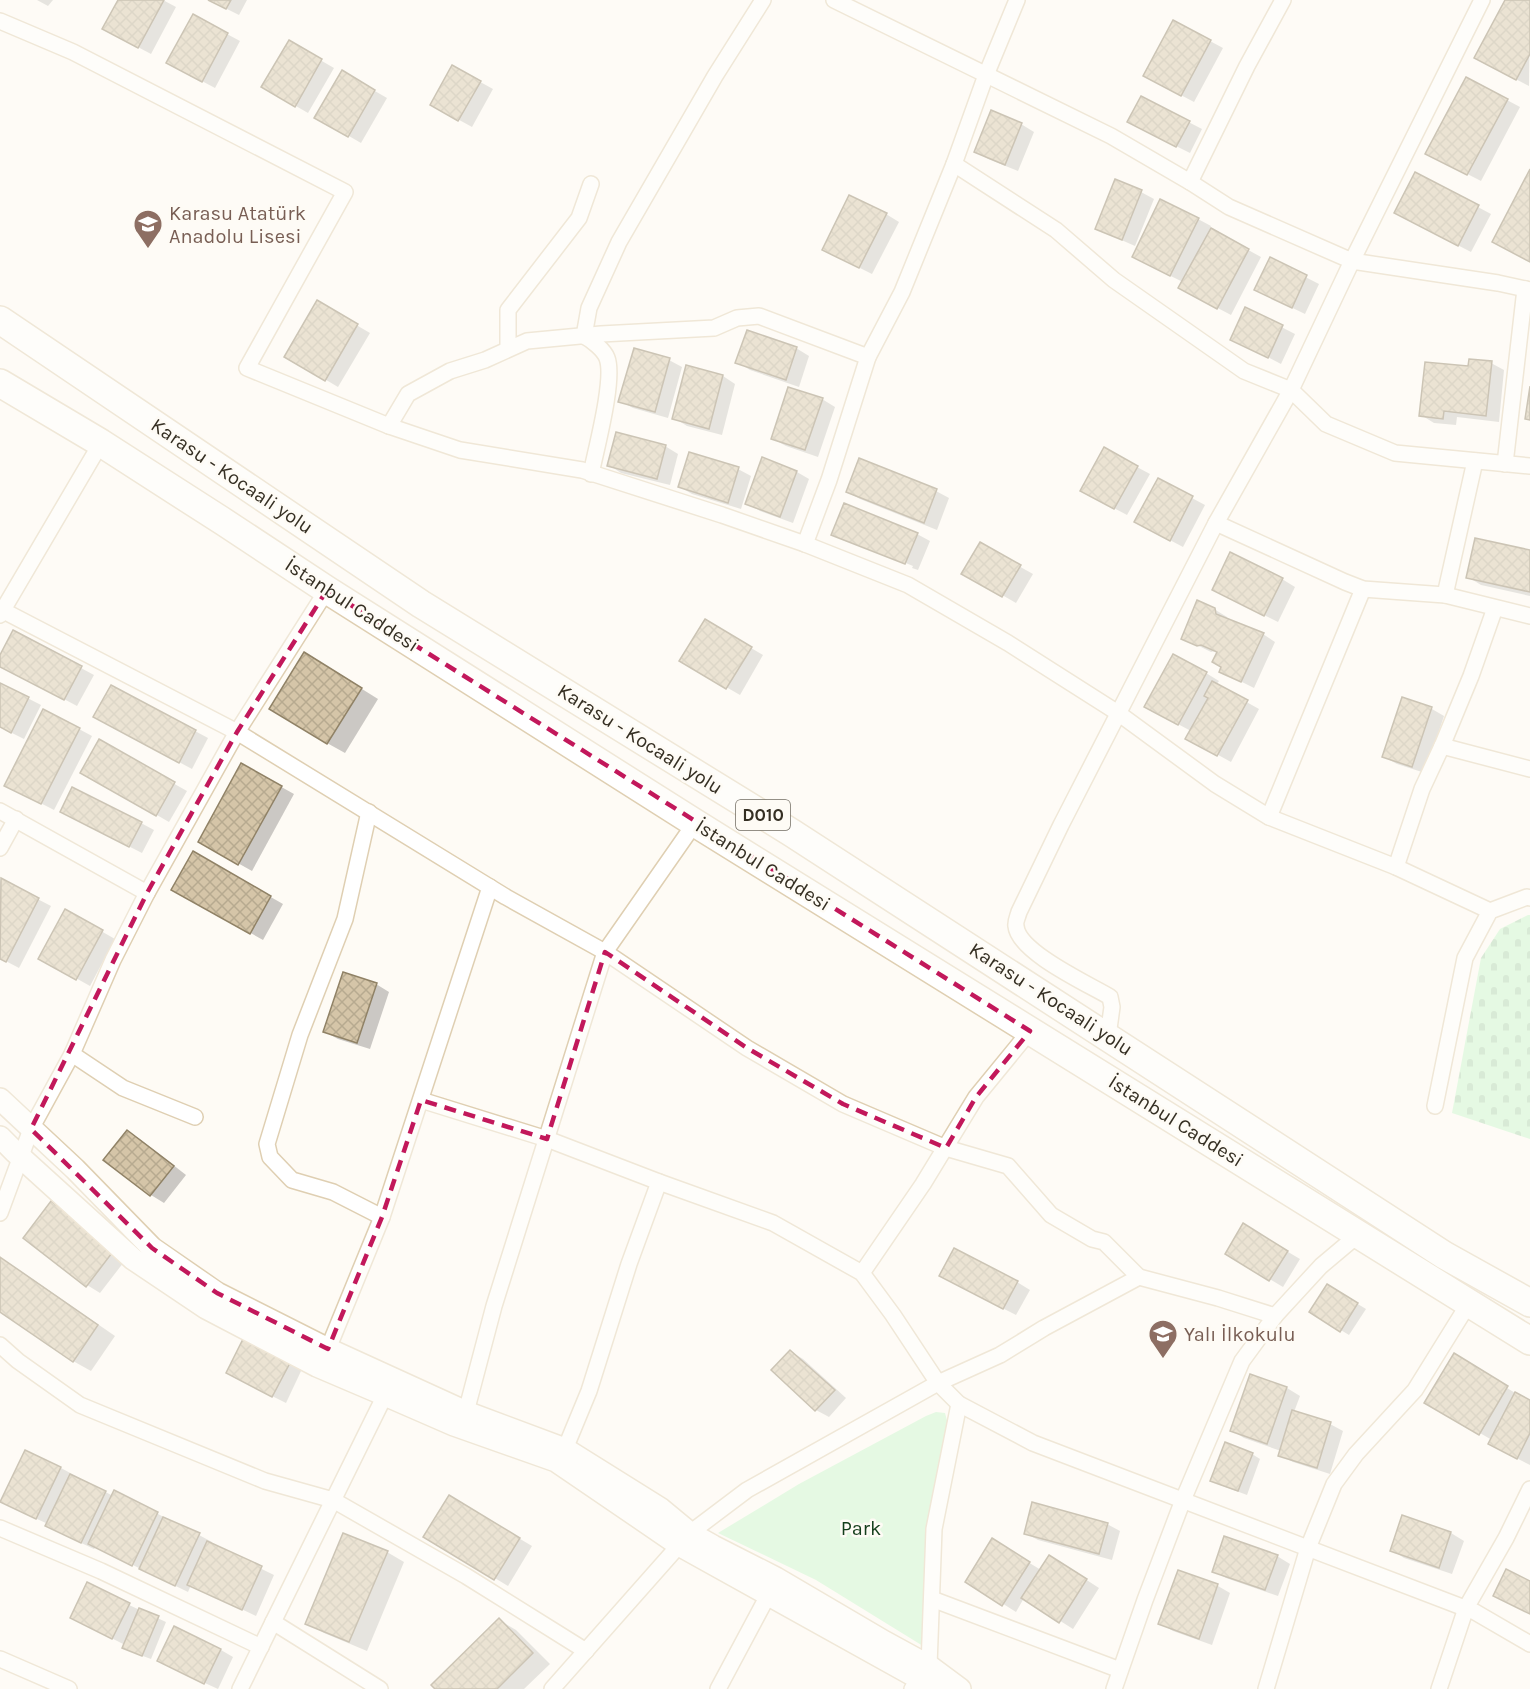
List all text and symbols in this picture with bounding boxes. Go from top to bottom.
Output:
place label: Karasu Atatürk Anadolu Lisesi [169,202,306,248]
school or university icon: Karasu Atatürk Anadolu Lisesi [132,208,164,250]
street label: Karasu - Kocaali yolu [147,413,317,539]
street label: İstanbul Caddesi [281,553,423,657]
street label: Karasu - Kocaali yolu [553,679,727,799]
road number: D010 [736,800,790,830]
street label: İstanbul Caddesi [691,814,835,916]
street label: Karasu - Kocaali yolu [965,938,1137,1060]
street label: İstanbul Caddesi [1104,1070,1248,1172]
school or university icon: Yalı İlkokulu [1147,1318,1179,1360]
place label: Yalı İlkokulu [1184,1323,1296,1346]
park label: Park [841,1517,881,1540]

